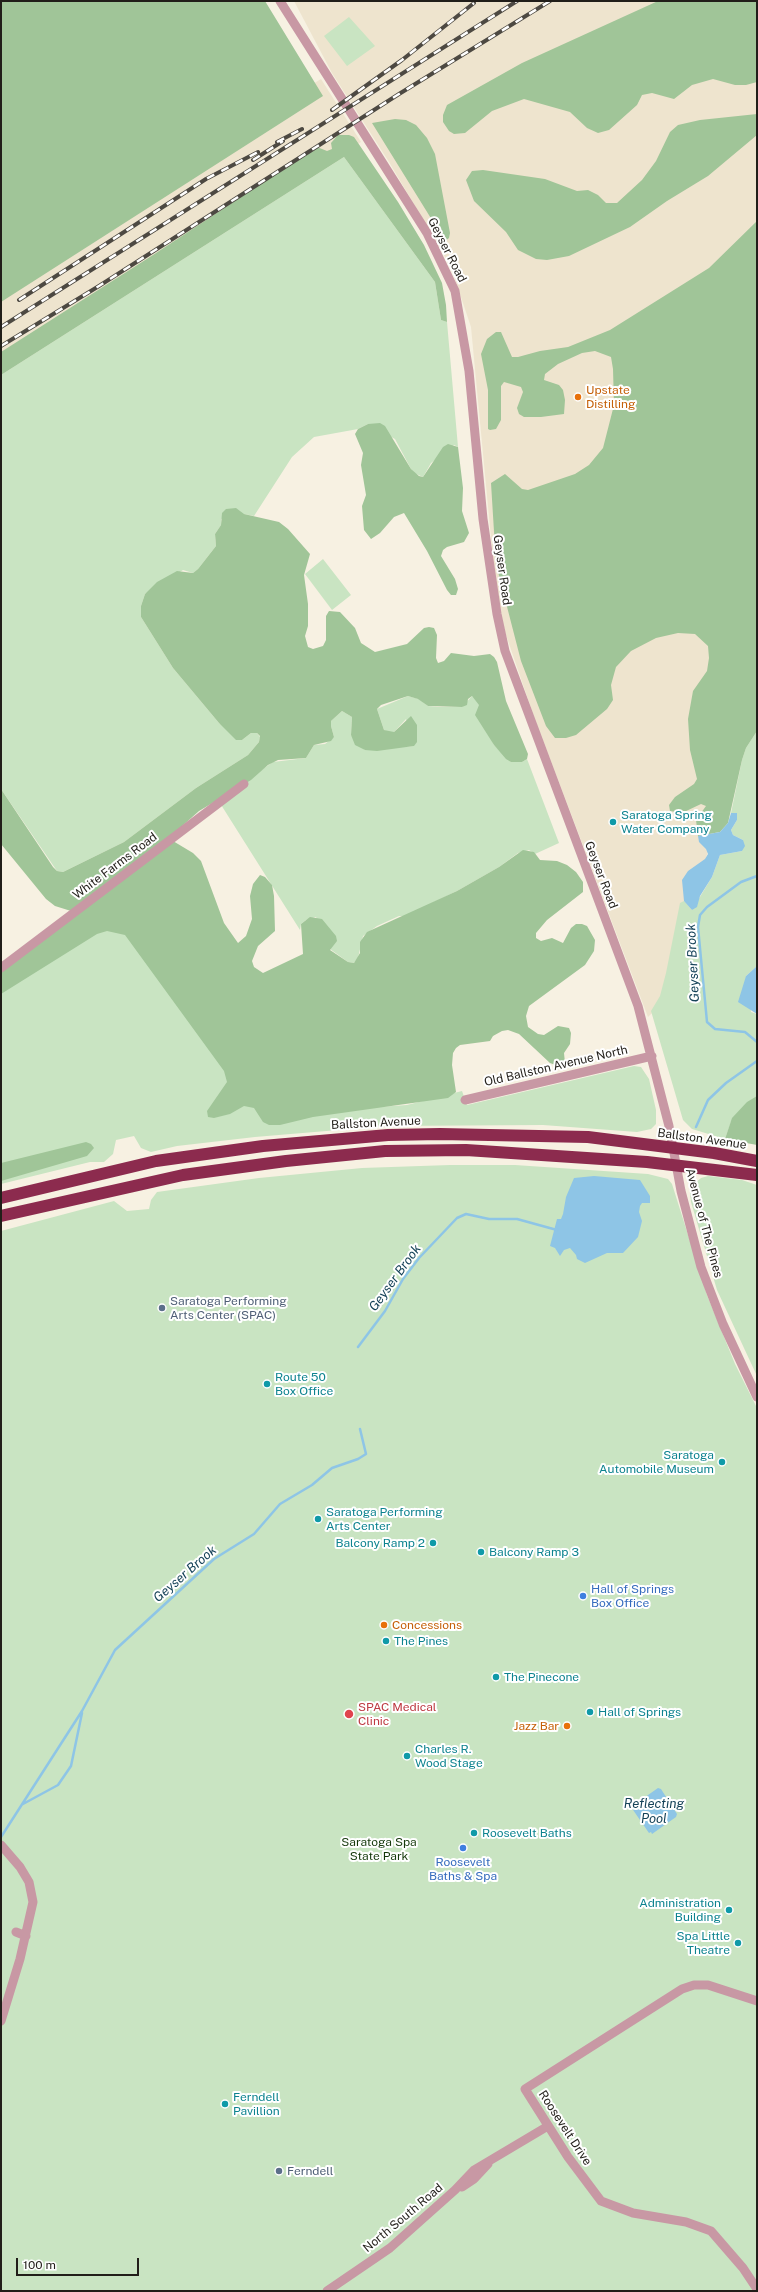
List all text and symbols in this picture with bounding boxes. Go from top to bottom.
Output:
street label: Geyser Road [425,215,469,285]
place label: Upstate Distilling [586,383,635,411]
marker: Upstate Distilling [573,392,583,402]
street label: Geyser Road [490,534,514,606]
place label: Saratoga Spring Water Company [621,808,712,836]
marker: Saratoga Spring Water Company [608,817,618,827]
street label: White Farms Road [70,830,160,902]
street label: Geyser Road [582,839,620,911]
water label: Geyser Brook [683,923,703,1003]
street label: Old Ballston Avenue North [483,1042,629,1090]
street label: Ballston Avenue [331,1113,421,1133]
street label: Ballston Avenue [656,1126,748,1152]
street label: Avenue of The Pines [682,1167,726,1279]
water label: Geyser Brook [366,1242,424,1314]
place label: Saratoga Performing Arts Center (SPAC) [170,1294,287,1322]
marker: Saratoga Performing Arts Center (SPAC) [157,1303,167,1313]
place label: Route 50 Box Office [275,1370,333,1398]
marker: Route 50 Box Office [262,1379,272,1389]
place label: Saratoga Automobile Museum [599,1448,714,1476]
marker: Saratoga Automobile Museum [717,1457,727,1467]
place label: Saratoga Performing Arts Center [326,1505,443,1533]
marker: Saratoga Performing Arts Center [313,1514,323,1524]
place label: Balcony Ramp 2 [335,1536,425,1550]
marker: Balcony Ramp 2 [428,1538,438,1548]
water label: Geyser Brook [150,1542,220,1606]
place label: Balcony Ramp 3 [489,1545,579,1559]
marker: Balcony Ramp 3 [476,1547,486,1557]
place label: Hall of Springs Box Office [591,1582,674,1610]
marker: Hall of Springs Box Office [578,1591,588,1601]
place label: Concessions [392,1618,462,1632]
marker: Concessions [379,1620,389,1630]
place label: The Pines [394,1634,448,1648]
marker: The Pines [381,1636,391,1646]
place label: The Pinecone [504,1670,579,1684]
marker: The Pinecone [491,1672,501,1682]
place label: SPAC Medical Clinic [358,1700,436,1728]
place label: Hall of Springs [598,1705,681,1719]
marker: Hall of Springs [585,1707,595,1717]
marker: SPAC Medical Clinic [343,1708,355,1720]
place label: Jazz Bar [514,1719,559,1733]
marker: Jazz Bar [562,1721,572,1731]
place label: Charles R. Wood Stage [415,1742,483,1770]
marker: Charles R. Wood Stage [402,1751,412,1761]
water label: Reflecting Pool [624,1796,684,1827]
place label: Roosevelt Baths [482,1826,572,1840]
marker: Roosevelt Baths [469,1828,479,1838]
park label: Saratoga Spa State Park [341,1835,417,1863]
marker: Roosevelt Baths & Spa [458,1843,468,1853]
place label: Roosevelt Baths & Spa [429,1855,497,1883]
place label: Administration Building [639,1896,721,1924]
marker: Administration Building [724,1905,734,1915]
place label: Spa Little Theatre [677,1929,730,1957]
marker: Spa Little Theatre [733,1938,743,1948]
street label: Roosevelt Drive [535,2088,595,2168]
place label: Ferndell Pavillion [233,2090,280,2118]
marker: Ferndell Pavillion [220,2099,230,2109]
place label: Ferndell [287,2164,333,2178]
marker: Ferndell [274,2166,284,2176]
street label: North South Road [360,2181,446,2255]
scale bar [18,2250,141,2276]
text: 100 m [23,2258,56,2272]

